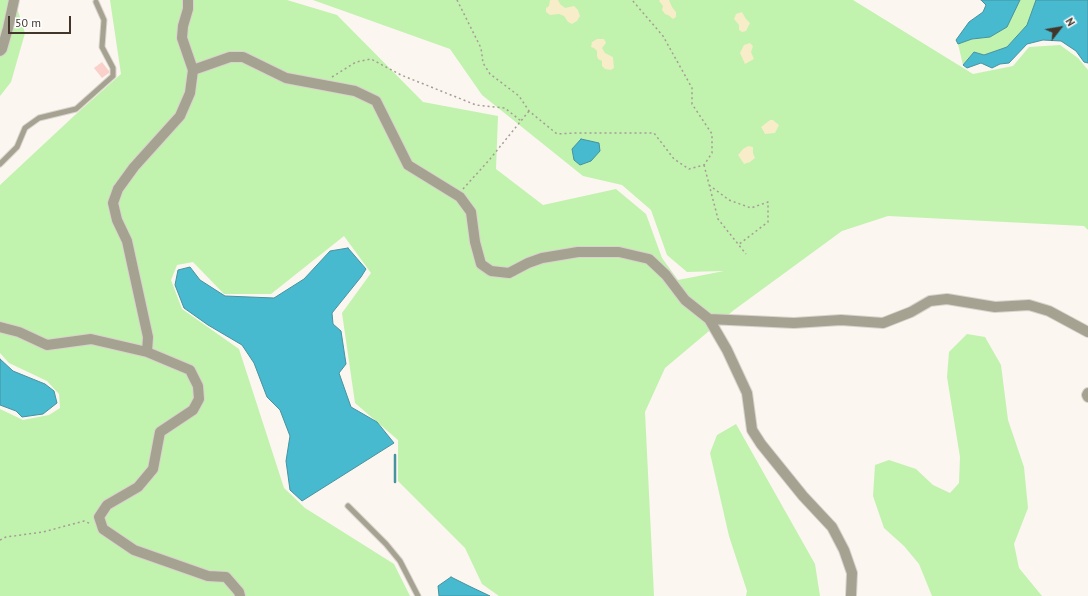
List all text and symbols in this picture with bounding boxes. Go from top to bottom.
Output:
scale bar [10,8,73,34]
north arrow [1040,8,1080,48]
text: 50 m [15,15,41,30]
text: N [1062,15,1078,29]

